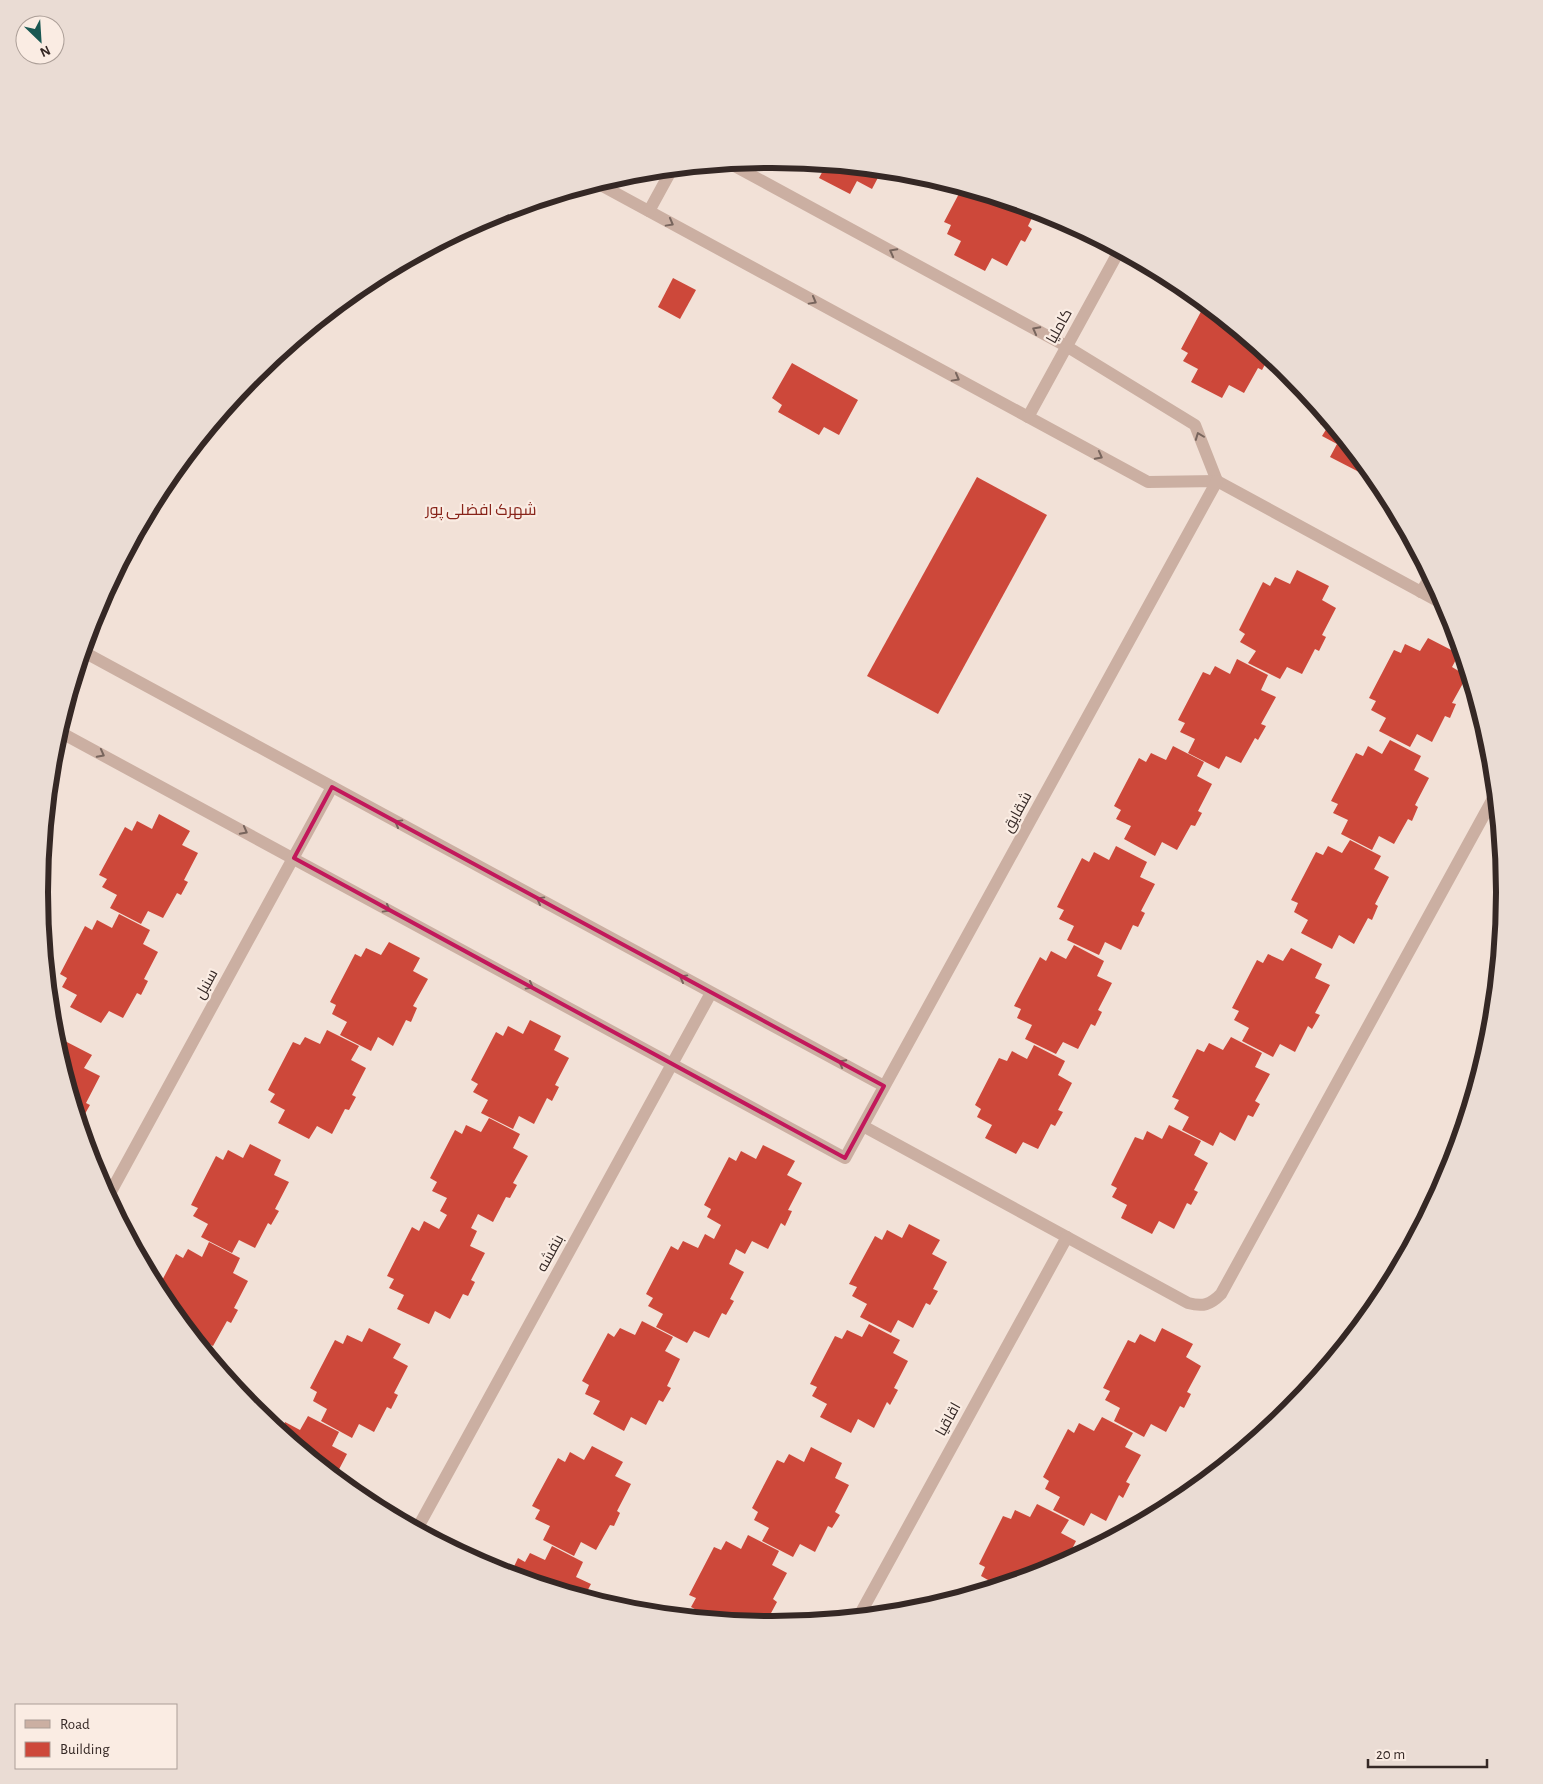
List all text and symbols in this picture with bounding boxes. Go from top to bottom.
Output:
north arrow [15,15,65,65]
text: N [38,42,52,59]
one-way arrow [665,217,674,227]
one-way arrow [889,248,898,258]
one-way arrow [808,294,817,304]
street label: کاملیا [1044,306,1075,346]
one-way arrow [1032,326,1041,336]
one-way arrow [951,372,960,382]
one-way arrow [1195,432,1205,441]
one-way arrow [1093,449,1102,459]
district label: شهرک افضلی ‌پور [425,501,536,521]
one-way arrow [96,748,105,758]
street label: شقایق [999,789,1036,836]
one-way arrow [394,819,403,829]
one-way arrow [239,825,248,835]
one-way arrow [537,896,546,906]
one-way arrow [382,903,391,913]
street label: سنبل [192,967,222,1003]
one-way arrow [679,974,688,984]
one-way arrow [524,980,533,990]
one-way arrow [838,1060,847,1070]
street label: بنفشه [533,1232,567,1274]
street label: اقاقیا [933,1400,964,1438]
legend [15,1704,178,1769]
text: Road [60,1717,90,1732]
scale bar [1368,1736,1487,1768]
text: Building [60,1742,110,1757]
text: 20 m [1376,1747,1405,1762]

